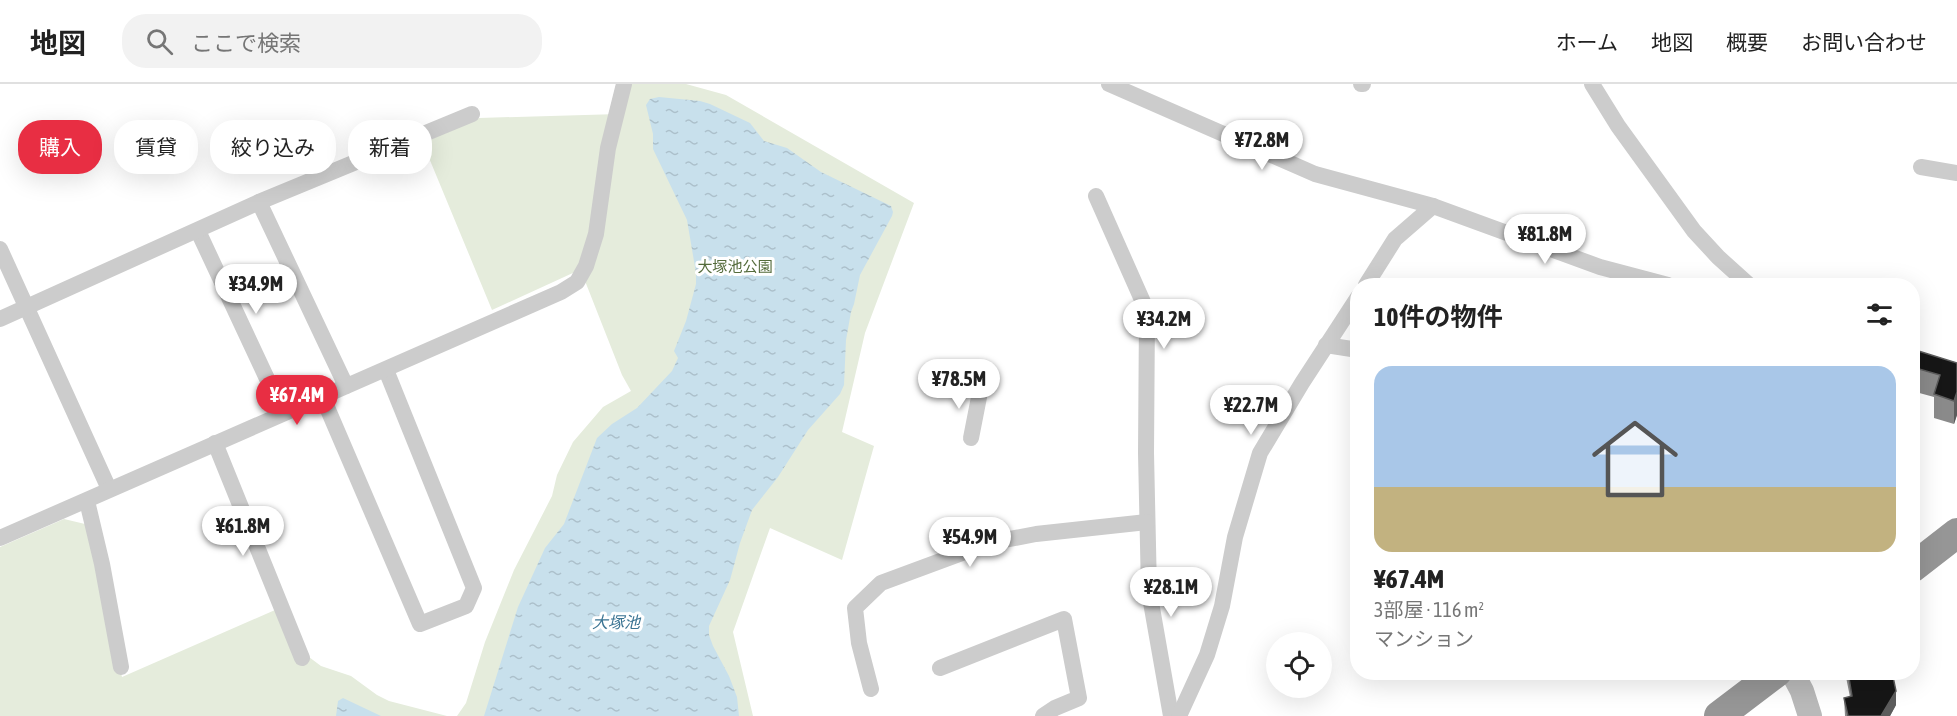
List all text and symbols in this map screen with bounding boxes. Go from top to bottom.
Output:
search box [122,14,542,68]
icon: search [143,25,176,58]
text: 地図 [30,27,86,59]
text: ここで検索 [191,30,301,56]
text: ホーム [1556,30,1618,54]
text: 地図 [1651,30,1693,54]
text: 概要 [1726,30,1768,54]
text: お問い合わせ [1801,30,1927,54]
chip: 購入 [18,120,102,174]
chip: 賃貸 [114,120,198,174]
chip: 絞り込み [210,120,336,174]
chip: 新着 [348,120,432,174]
pin: ¥72.8M [1213,120,1311,171]
text: ¥72.8M [1235,128,1289,151]
pin: ¥81.8M [1496,214,1594,265]
text: ¥81.8M [1518,222,1572,245]
park label: 大塚池公園 [697,258,773,275]
pin: ¥34.9M [207,264,305,315]
text: ¥34.9M [229,272,283,295]
icon: filters [1863,298,1896,331]
pin: ¥34.2M [1115,299,1213,350]
text: 10件の物件 [1374,302,1502,332]
text: ¥34.2M [1137,307,1191,330]
pin: ¥78.5M [910,359,1008,410]
text: ¥78.5M [932,367,986,390]
pin: ¥67.4M [248,375,346,426]
text: ¥67.4M [270,383,324,406]
pin: ¥22.7M [1202,385,1300,436]
text: ¥22.7M [1224,393,1278,416]
icon: home [1581,405,1689,513]
pin: ¥61.8M [194,506,292,557]
text: ¥61.8M [216,514,270,537]
pin: ¥54.9M [921,517,1019,568]
text: ¥54.9M [943,525,997,548]
text: ¥67.4M [1374,564,1444,594]
pin: ¥28.1M [1122,567,1220,618]
text: ¥28.1M [1144,575,1198,598]
text: 3部屋 · 116 m² [1374,598,1484,621]
water label: 大塚池 [592,613,642,631]
text: マンション [1374,627,1474,650]
map controls [1266,632,1332,698]
button: locate [1266,632,1332,698]

